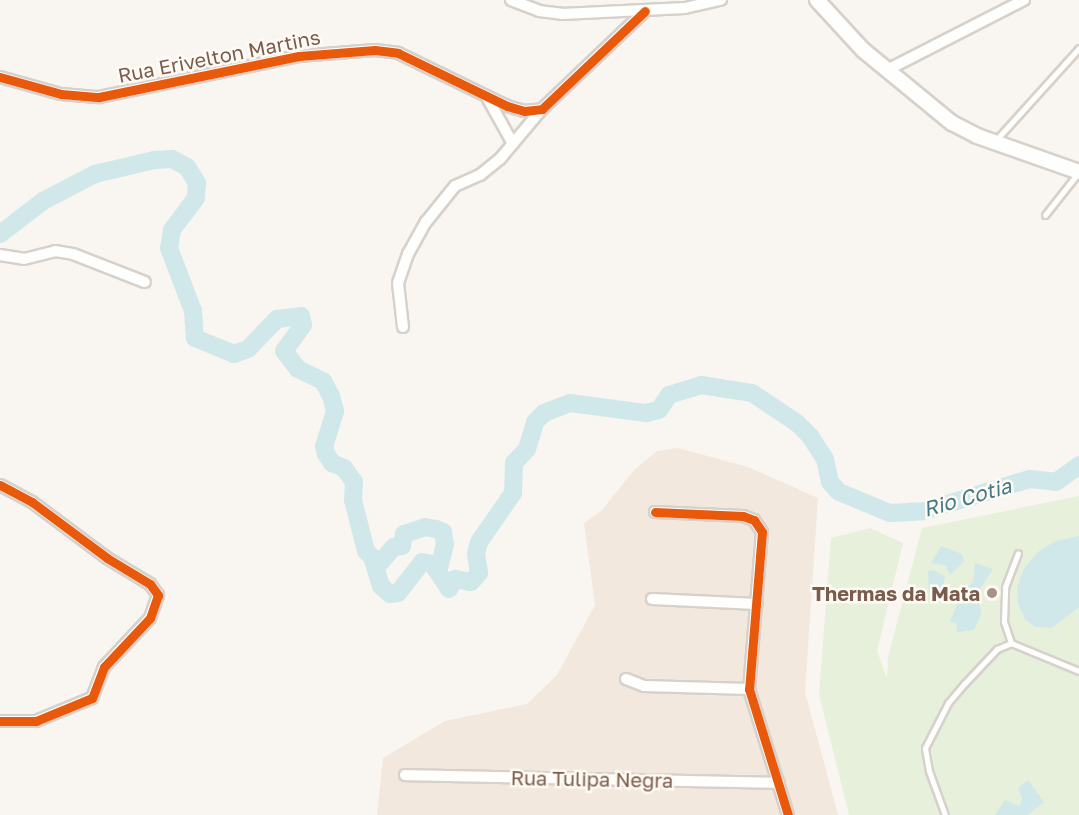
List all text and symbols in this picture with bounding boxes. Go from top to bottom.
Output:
street label: Rua Erivelton Martins [116,25,322,87]
water label: Rio Cotia [920,472,1014,522]
place label: Thermas da Mata [812,581,980,605]
marker: Thermas da Mata [985,586,999,600]
street label: Rua Tulipa Negra [510,766,674,792]

